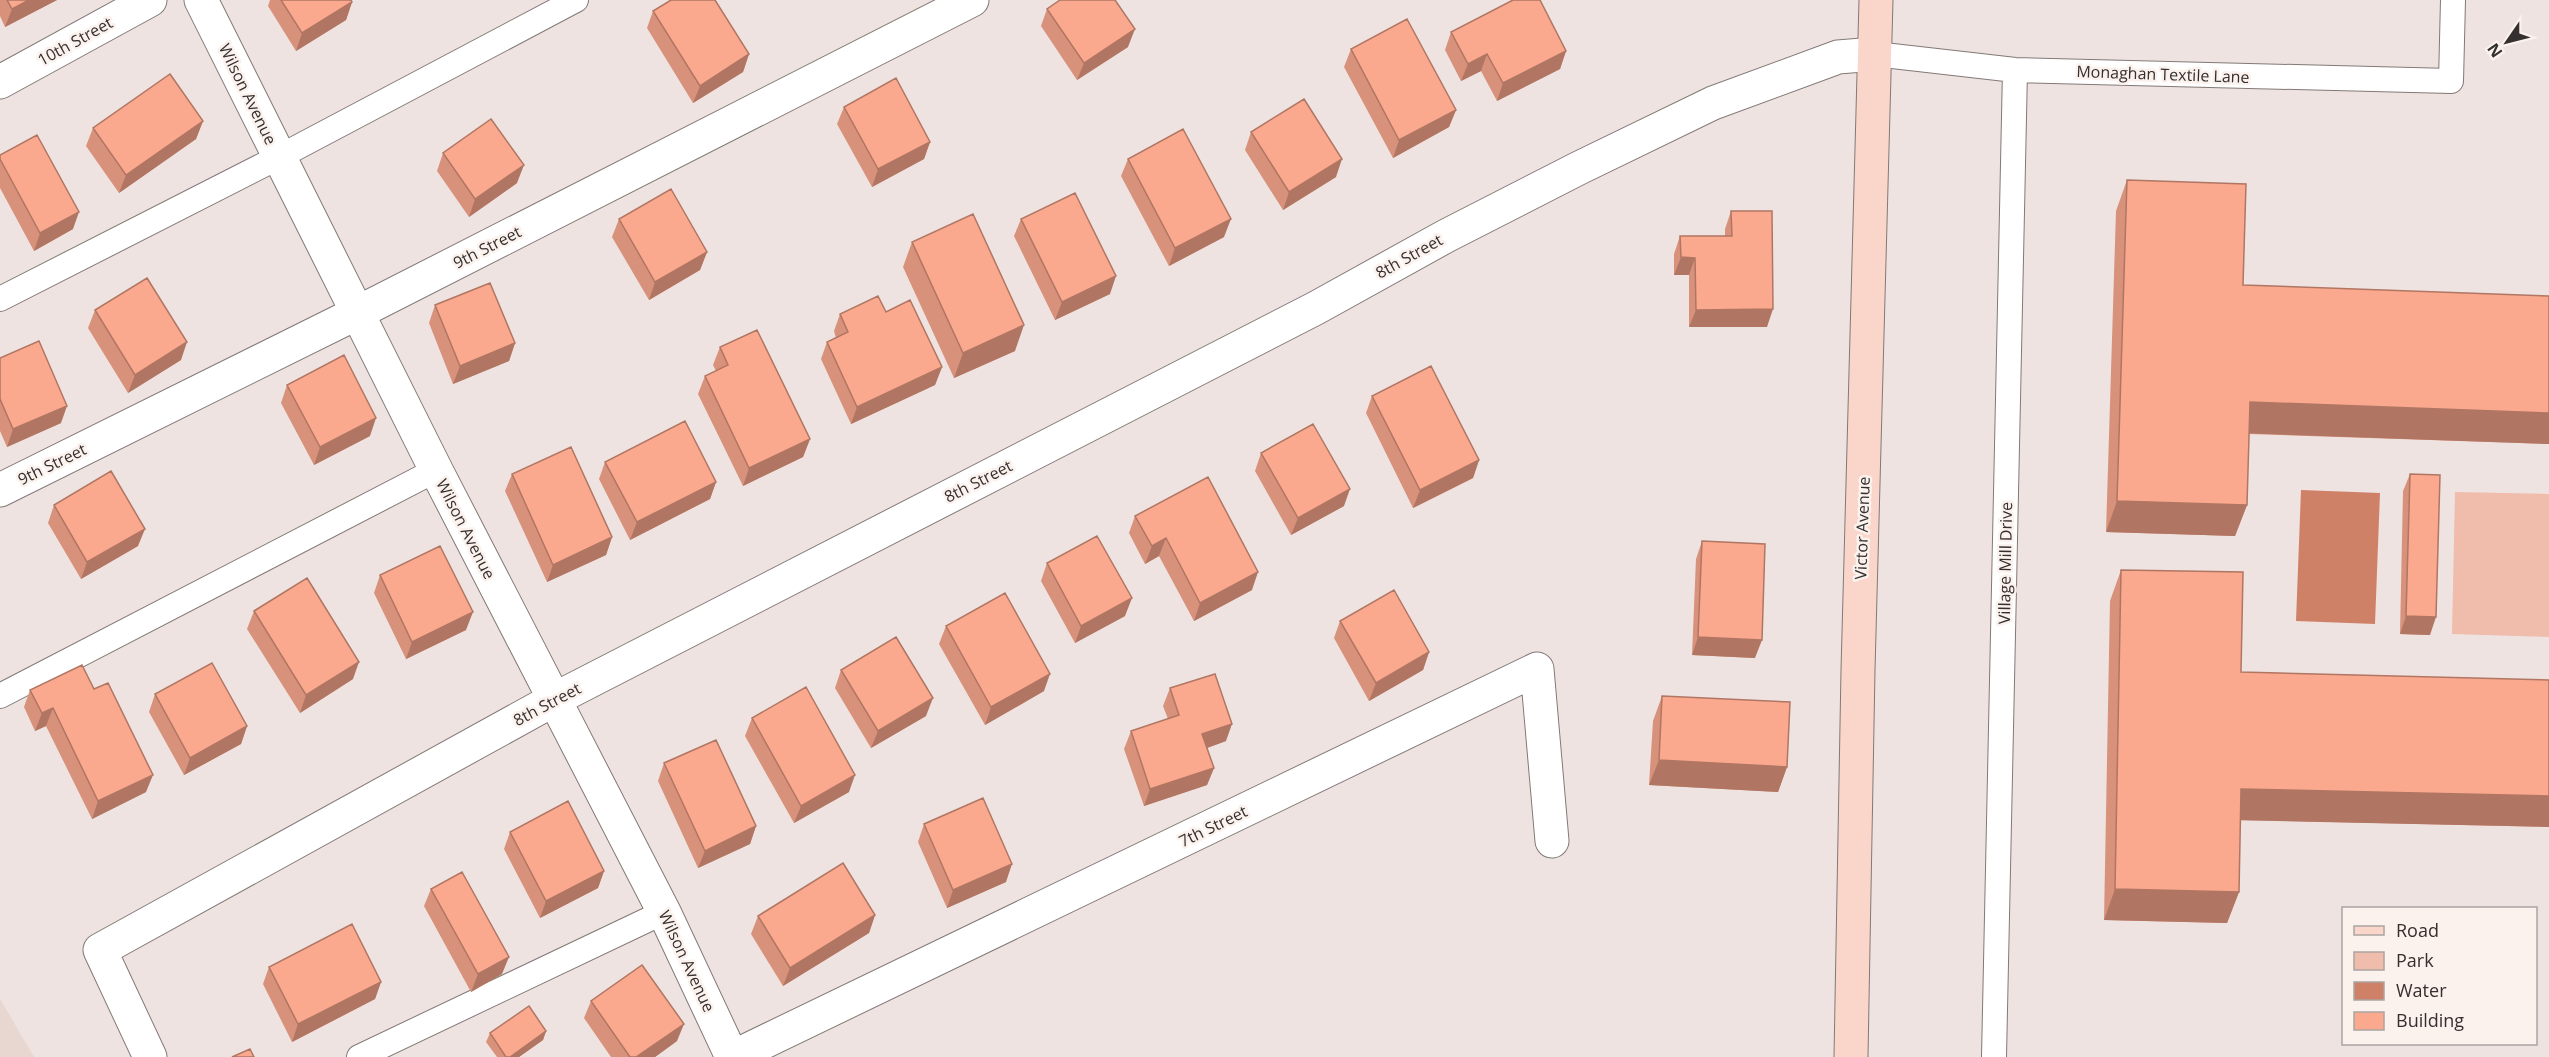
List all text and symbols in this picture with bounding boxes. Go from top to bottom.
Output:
street label: 10th Street [34,11,117,71]
north arrow [2477,12,2537,72]
text: N [2482,39,2507,62]
street label: Wilson Avenue [214,40,282,148]
street label: Monaghan Textile Lane [2076,60,2250,88]
street label: 9th Street [449,220,525,273]
street label: 8th Street [1372,228,1447,283]
street label: 9th Street [14,438,90,490]
street label: 8th Street [940,454,1016,507]
street label: Wilson Avenue [431,475,501,583]
street label: Victor Avenue [1849,476,1875,580]
street label: Village Mill Drive [1993,502,2017,624]
street label: 8th Street [509,677,585,731]
street label: 7th Street [1175,800,1251,852]
street label: Wilson Avenue [654,907,720,1015]
legend [2342,907,2537,1045]
text: Road [2396,918,2439,942]
text: Park [2396,948,2434,972]
text: Water [2396,978,2447,1002]
text: Building [2396,1008,2464,1032]

